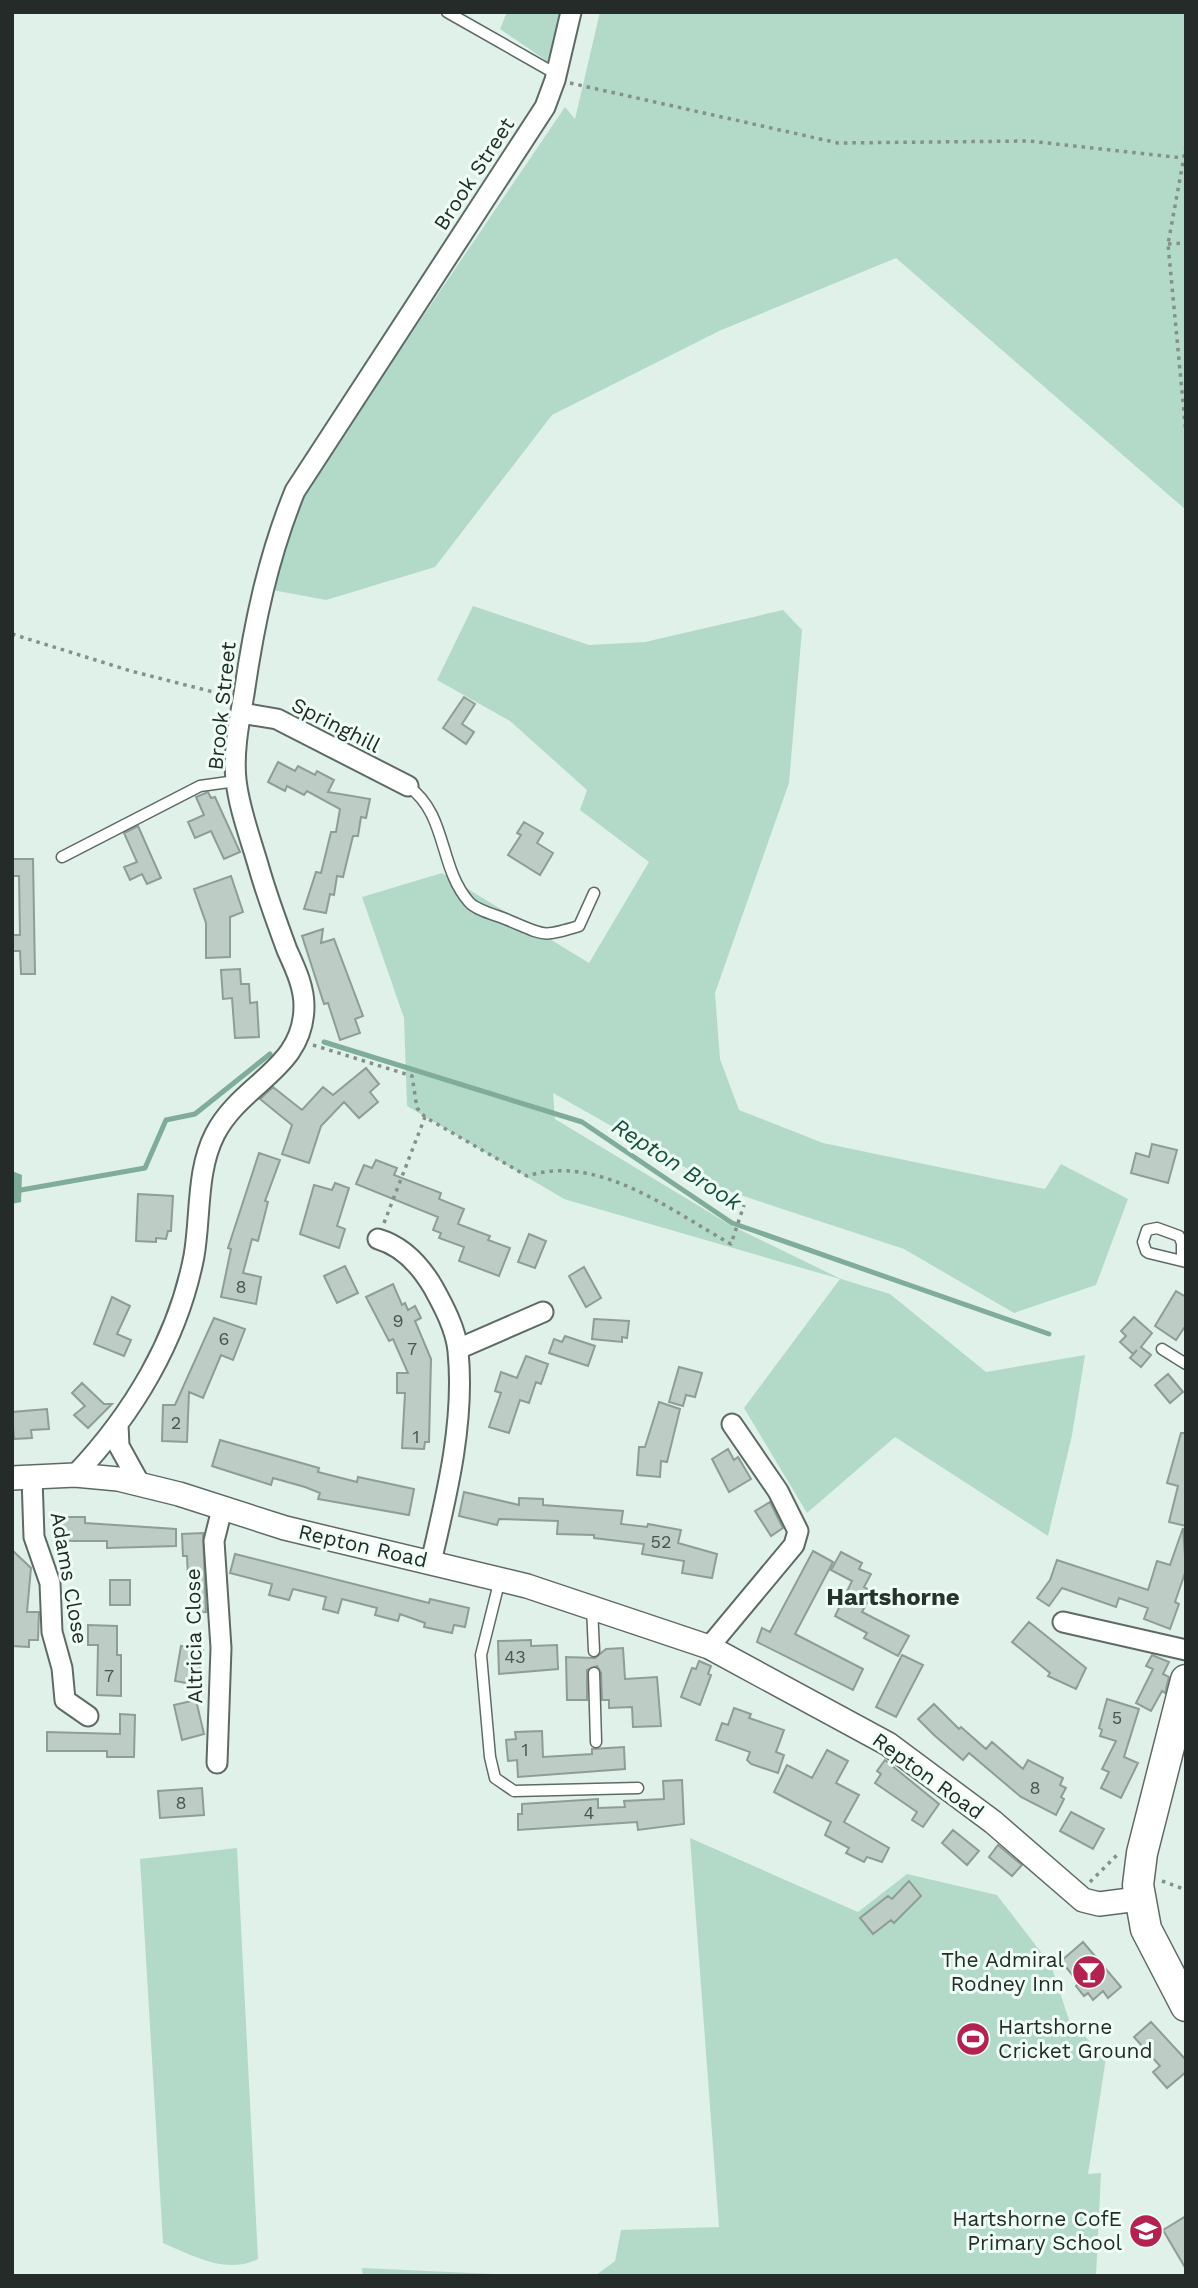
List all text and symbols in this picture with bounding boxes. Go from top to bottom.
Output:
street label: Brook Street [428,113,519,235]
street label: Brook Street [202,640,241,771]
street label: Springhill [288,692,385,758]
water label: Repton Brook [607,1113,748,1217]
house number: 8 [235,1276,247,1297]
house number: 9 [392,1310,404,1331]
house number: 6 [219,1328,229,1349]
house number: 7 [407,1338,417,1359]
house number: 2 [171,1412,181,1433]
house number: 1 [412,1426,420,1447]
street label: Adams Close [46,1510,93,1646]
street label: Repton Road [296,1519,430,1572]
house number: 52 [651,1531,671,1552]
street label: Altricia Close [180,1568,207,1704]
district label: Hartshorne [826,1583,960,1611]
house number: 43 [504,1646,526,1667]
house number: 7 [104,1665,114,1686]
house number: 5 [1112,1707,1122,1728]
street label: Repton Road [868,1727,989,1824]
house number: 1 [521,1739,529,1760]
house number: 8 [1029,1777,1041,1798]
house number: 8 [175,1792,187,1813]
house number: 4 [584,1802,595,1823]
place label: The Admiral Rodney Inn [941,1947,1065,1996]
bar icon: The Admiral Rodney Inn [1070,1953,1108,1991]
place label: Hartshorne Cricket Ground [998,2014,1153,2063]
sports icon: Hartshorne Cricket Ground [954,2020,992,2058]
place label: Hartshorne CofE Primary School [952,2206,1123,2255]
school or university icon: Hartshorne CofE Primary School [1127,2212,1165,2250]

